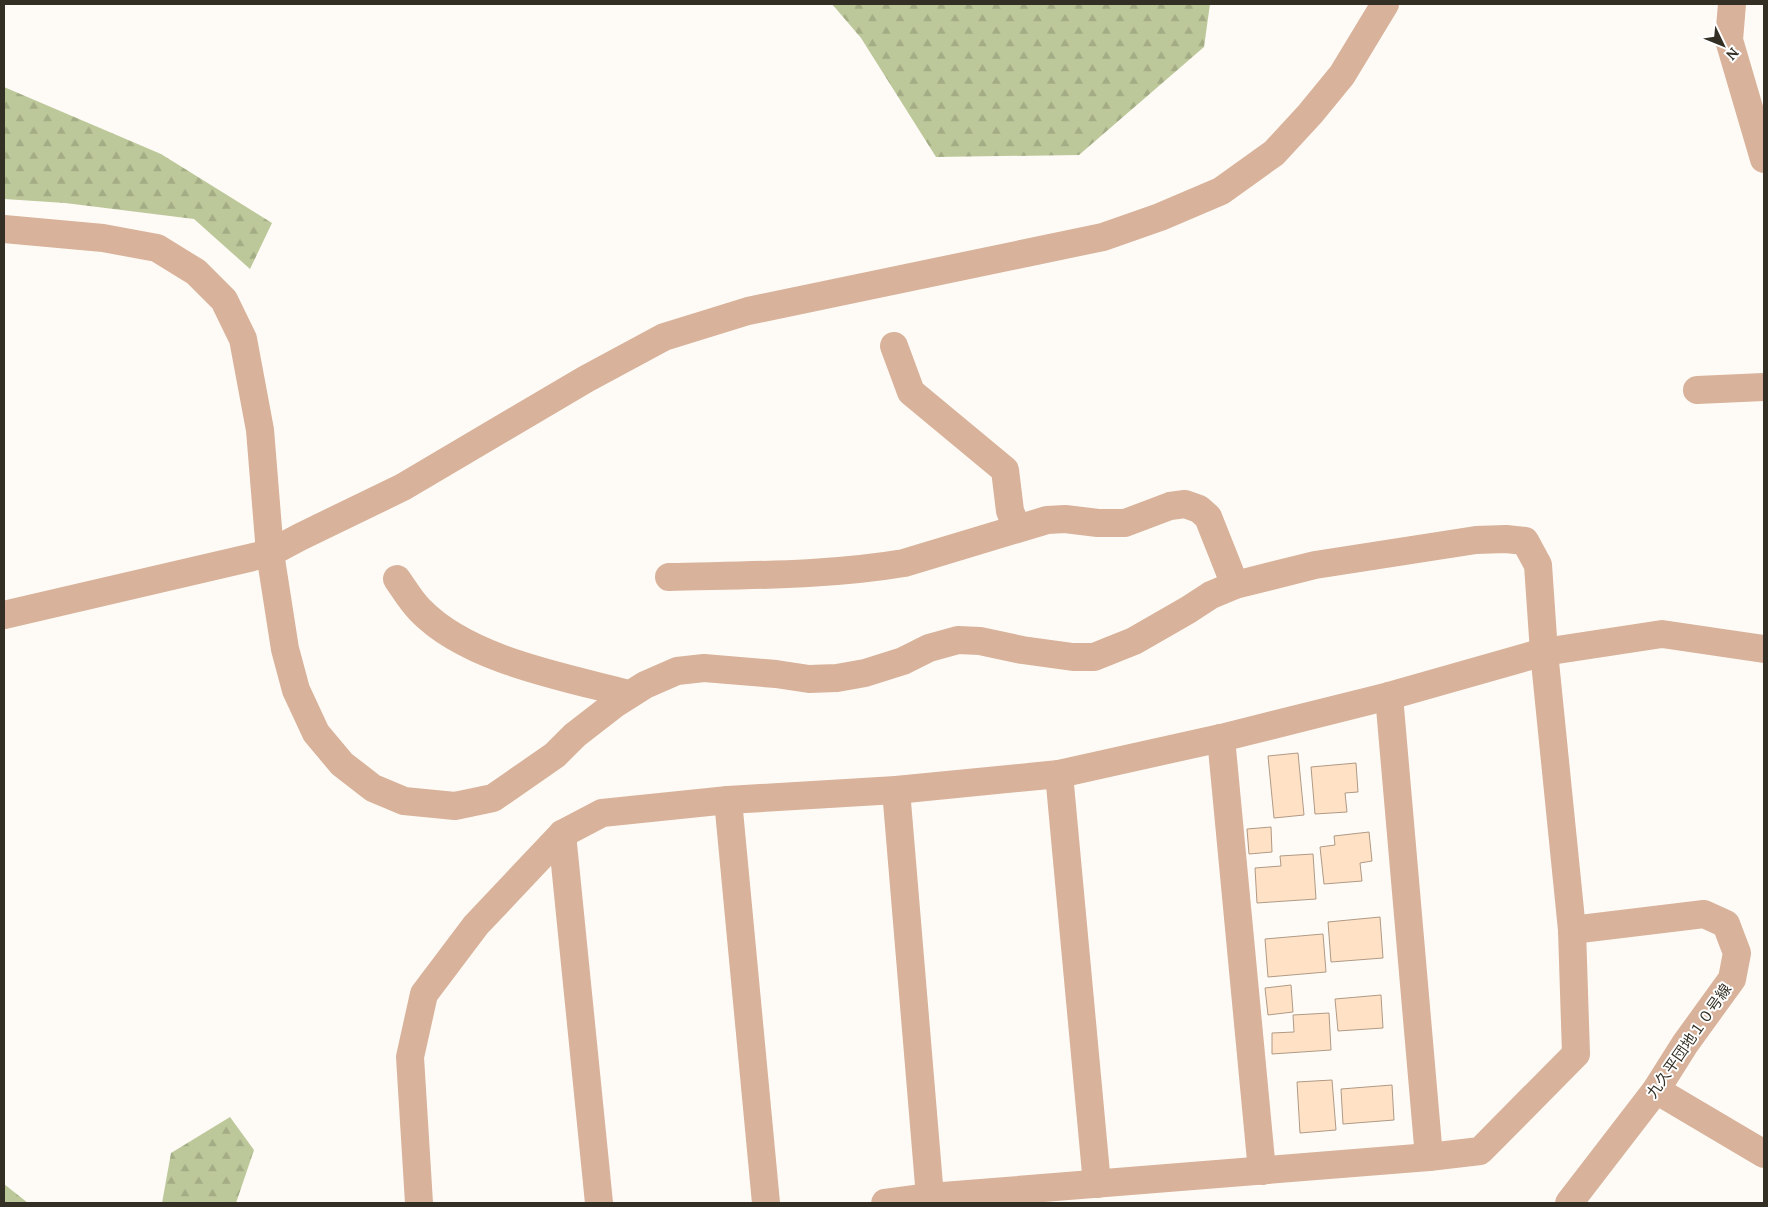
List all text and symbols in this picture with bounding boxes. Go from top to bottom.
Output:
north arrow [1698,20,1748,70]
text: N [1722,44,1743,64]
street label: 九久平団地１０号線 [1642,980,1735,1101]

